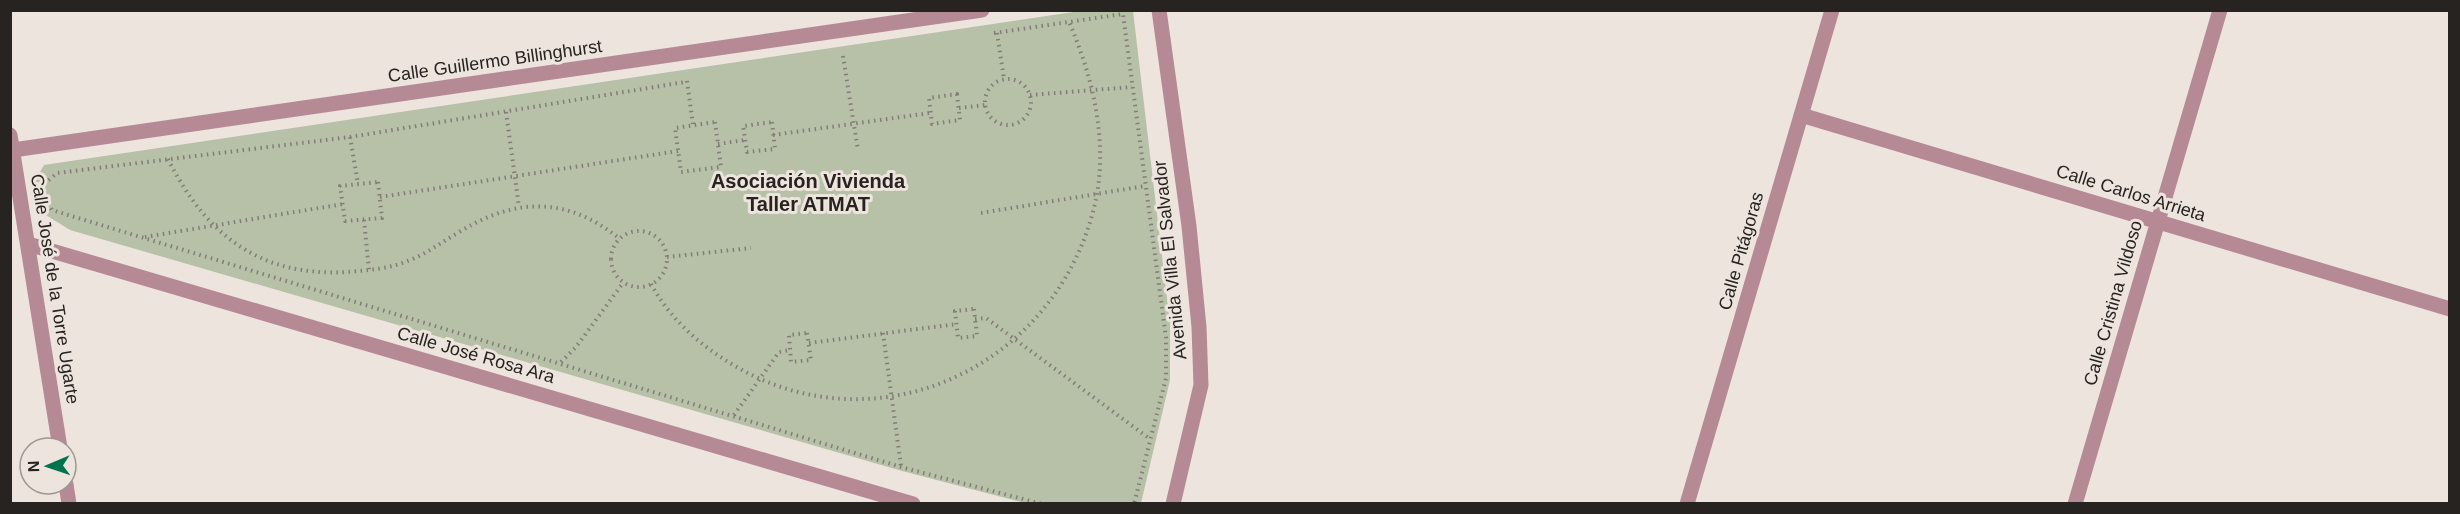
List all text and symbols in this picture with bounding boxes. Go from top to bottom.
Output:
street label: Calle Guillermo Billinghurst [387,36,603,86]
street label: Avenida Villa El Salvador [1150,159,1190,361]
street label: Calle Carlos Arrieta [2054,161,2209,226]
district label: Asociación Vivienda Taller ATMAT [711,170,906,215]
street label: Calle José de la Torre Ugarte [27,172,83,406]
street label: Calle Pitágoras [1715,190,1767,312]
street label: Calle Cristina Vildoso [2080,218,2146,388]
street label: Calle José Rosa Ara [395,323,558,387]
north arrow [18,436,78,496]
text: N [25,460,42,473]

